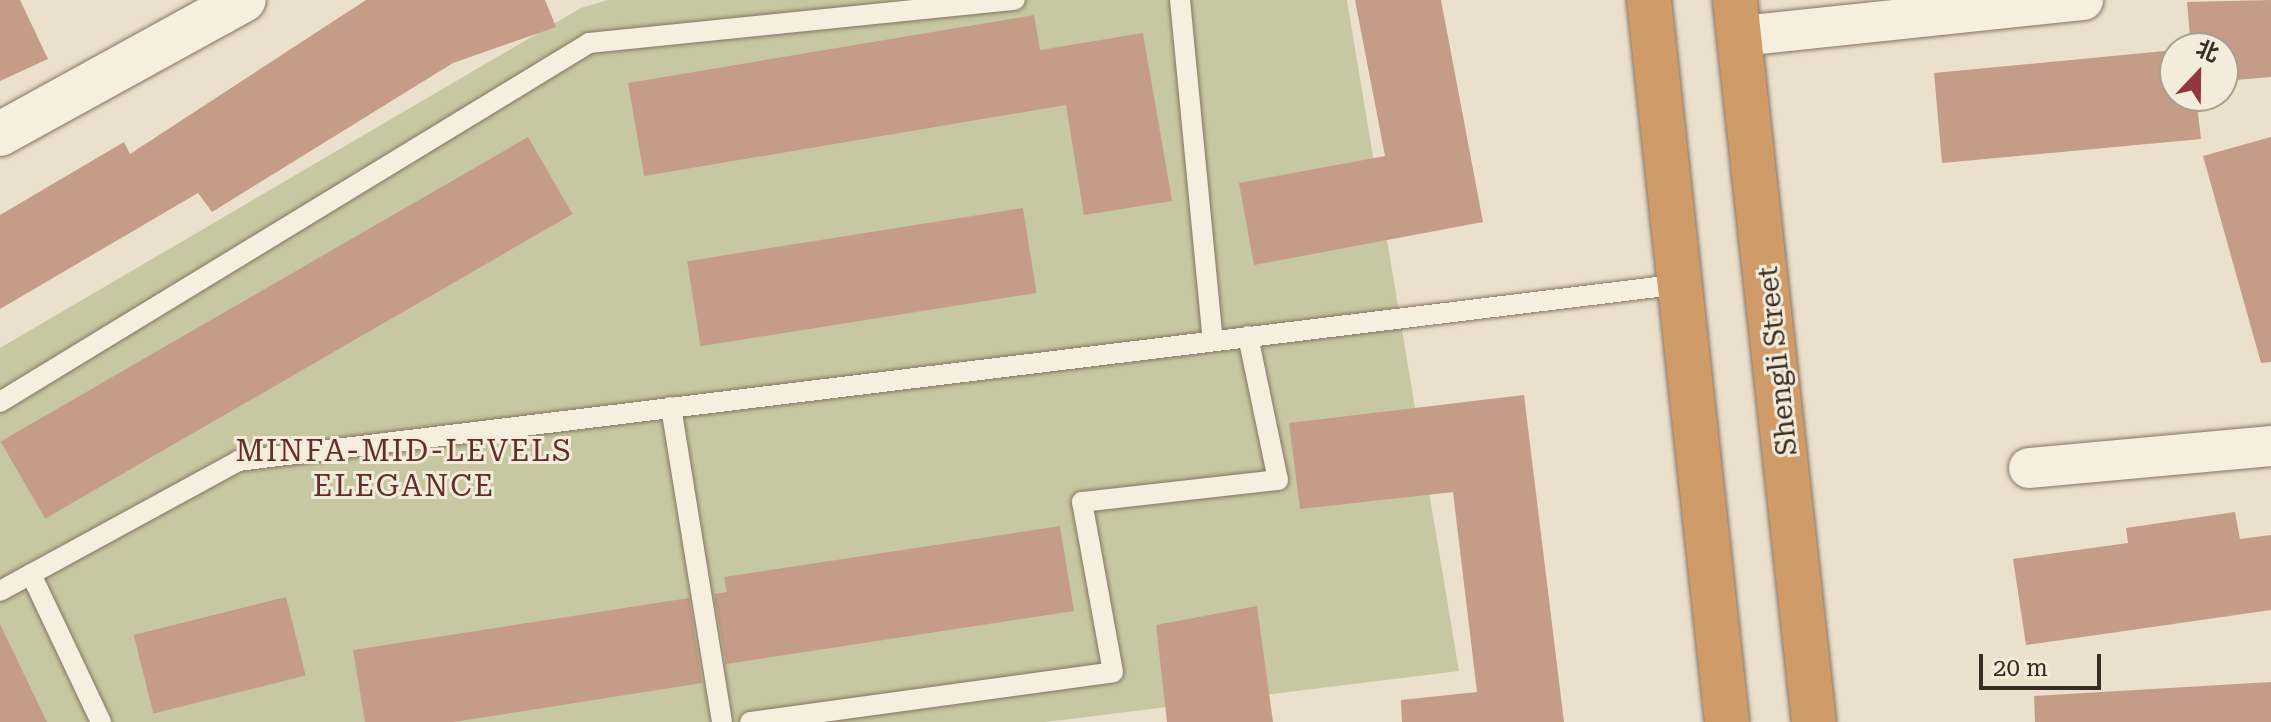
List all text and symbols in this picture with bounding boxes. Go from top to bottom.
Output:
north arrow [2159,32,2239,112]
text: 北 [2193,35,2222,67]
street label: Shengli Street [1751,265,1805,457]
district label: MINFA-MID-LEVELS ELEGANCE [235,433,573,504]
scale bar [1983,638,2105,688]
text: 20 m [1993,654,2048,682]

